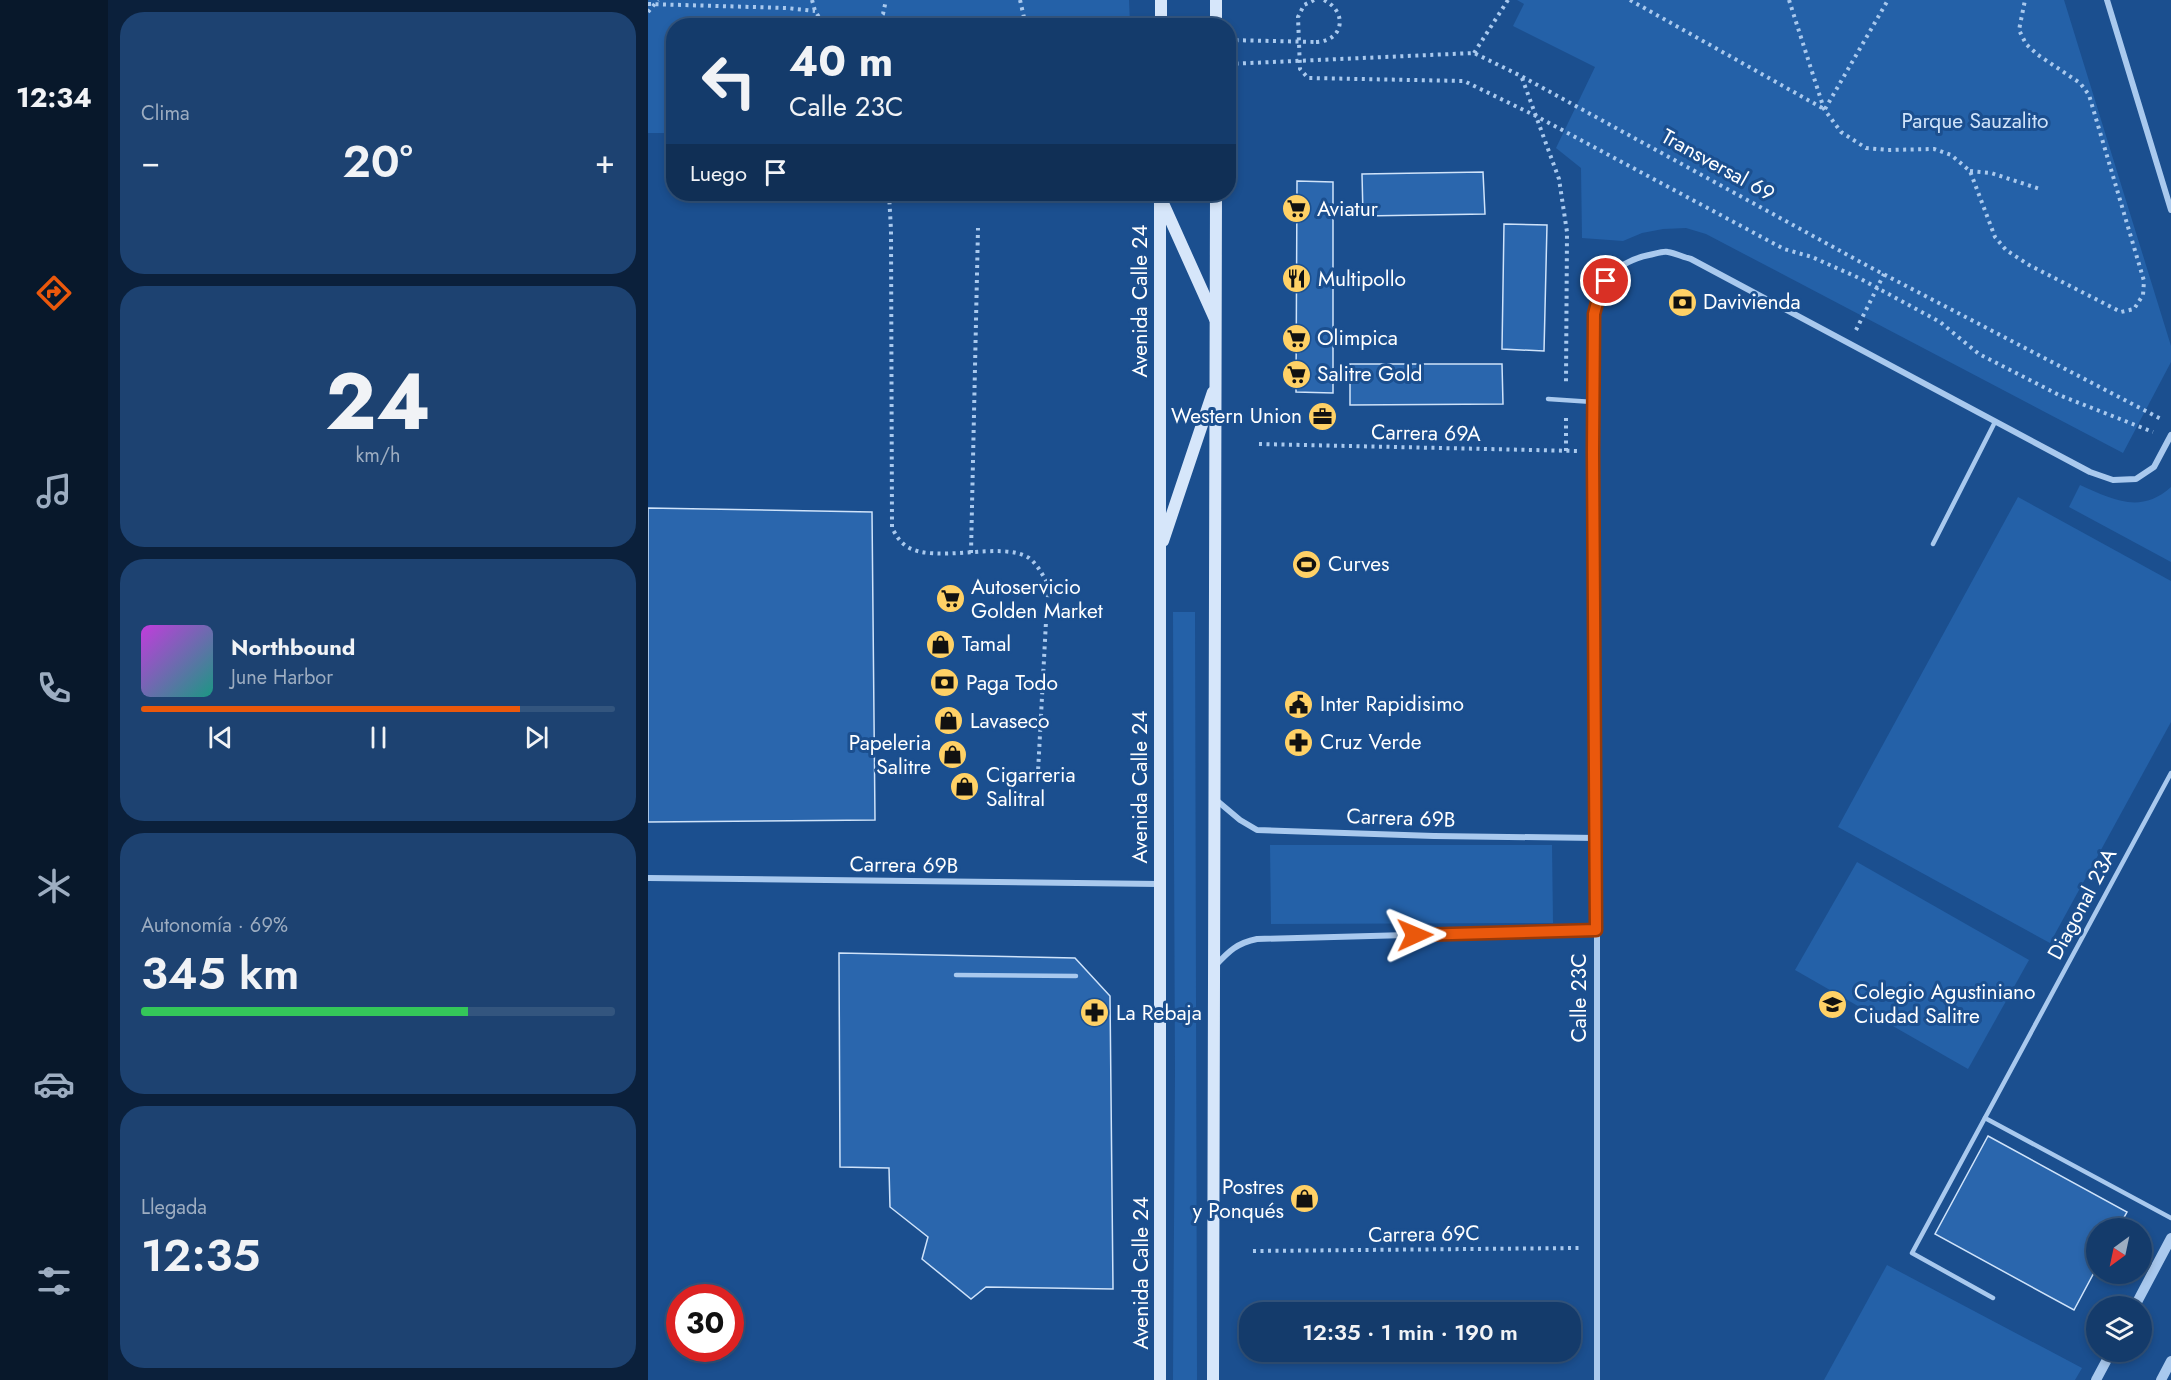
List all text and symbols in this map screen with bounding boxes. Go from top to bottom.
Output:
text: 40 m [789,31,893,92]
icon: left [690,42,768,120]
text: 12:34 [16,78,92,117]
text: Calle 23C [789,87,904,126]
text: Clima [141,99,190,128]
park label: Parque Sauzalito [1901,106,2049,136]
street label: Transversal 69 [1656,121,1780,209]
text: 20° [342,129,413,194]
text: − [141,138,160,185]
text: + [595,138,615,185]
icon: arrive [759,156,792,189]
text: Luego [690,157,747,189]
supermarket icon: Aviatur [1280,193,1312,225]
place label: Aviatur [1317,194,1379,224]
street label: Avenida Calle 24 [1125,225,1155,377]
pin [1580,255,1631,306]
restaurant icon: Multipollo [1281,263,1313,295]
place label: Multipollo [1318,264,1406,294]
icon: arrive [1589,264,1622,297]
icon: directions [33,272,75,314]
bank icon: Davivienda [1666,286,1698,318]
place label: Davivienda [1703,287,1801,317]
supermarket icon: Olimpica [1280,322,1312,354]
place label: Olimpica [1317,323,1398,353]
text: 24 [325,346,431,458]
supermarket icon: Salitre Gold [1280,358,1312,390]
place label: Salitre Gold [1317,359,1422,389]
office icon: Western Union [1307,400,1339,432]
place label: Western Union [1171,401,1302,431]
street label: Carrera 69A [1371,417,1481,449]
text: km/h [355,441,401,470]
icon: music [33,470,75,512]
sports icon: Curves [1291,548,1323,580]
place label: Curves [1328,549,1389,579]
place label: Autoservicio Golden Market [971,572,1103,626]
supermarket icon: Autoservicio Golden Market [934,583,966,615]
shop icon: Tamal [925,628,957,660]
place label: Tamal [962,629,1011,659]
text: Northbound [231,631,355,663]
text: June Harbor [231,663,333,692]
icon: phone [33,667,75,709]
bank icon: Paga Todo [929,667,961,699]
place label: Paga Todo [966,668,1058,698]
public building icon: Inter Rapidisimo [1283,688,1315,720]
place label: Inter Rapidisimo [1320,689,1464,719]
shop icon: Lavaseco [933,705,965,737]
place label: Lavaseco [970,706,1050,736]
street label: Avenida Calle 24 [1125,711,1155,863]
icon: previous [204,721,237,754]
icon: pause [362,721,395,754]
icon: next [520,721,553,754]
pharmacy icon: Cruz Verde [1283,726,1315,758]
place label: Cruz Verde [1320,727,1422,757]
place label: Papeleria Salitre [849,728,931,782]
shop icon: Papeleria Salitre [936,739,968,771]
place label: Cigarreria Salitral [986,760,1076,814]
shop icon: Cigarreria Salitral [949,771,981,803]
street label: Carrera 69B [1346,801,1456,835]
street label: Diagonal 23A [2040,843,2124,965]
street label: Carrera 69B [849,849,959,881]
icon: climate [33,865,75,907]
position arrow [1383,903,1447,967]
text: Autonomía · 69% [141,911,288,940]
text: 345 km [141,941,299,1006]
street label: Calle 23C [1564,953,1594,1043]
place label: Colegio Agustiniano Ciudad Salitre [1854,977,2036,1031]
school or university icon: Colegio Agustiniano Ciudad Salitre [1817,988,1849,1020]
pharmacy icon: La Rebaja [1079,997,1111,1029]
place label: La Rebaja [1116,998,1202,1028]
icon: car [33,1063,75,1105]
place label: Postres y Ponqués [1193,1172,1284,1226]
shop icon: Postres y Ponqués [1289,1183,1321,1215]
text: Llegada [141,1193,207,1222]
street label: Avenida Calle 24 [1126,1197,1156,1349]
street label: Carrera 69C [1368,1218,1480,1250]
north arrow [2086,1218,2152,1284]
map controls [2086,1218,2152,1362]
text: 12:35 [141,1223,260,1288]
icon: filters [33,1260,75,1302]
speed limit sign: 30 [666,1284,744,1362]
button: layers [2086,1296,2152,1362]
text: 12:35 · 1 min · 190 m [1302,1316,1518,1348]

